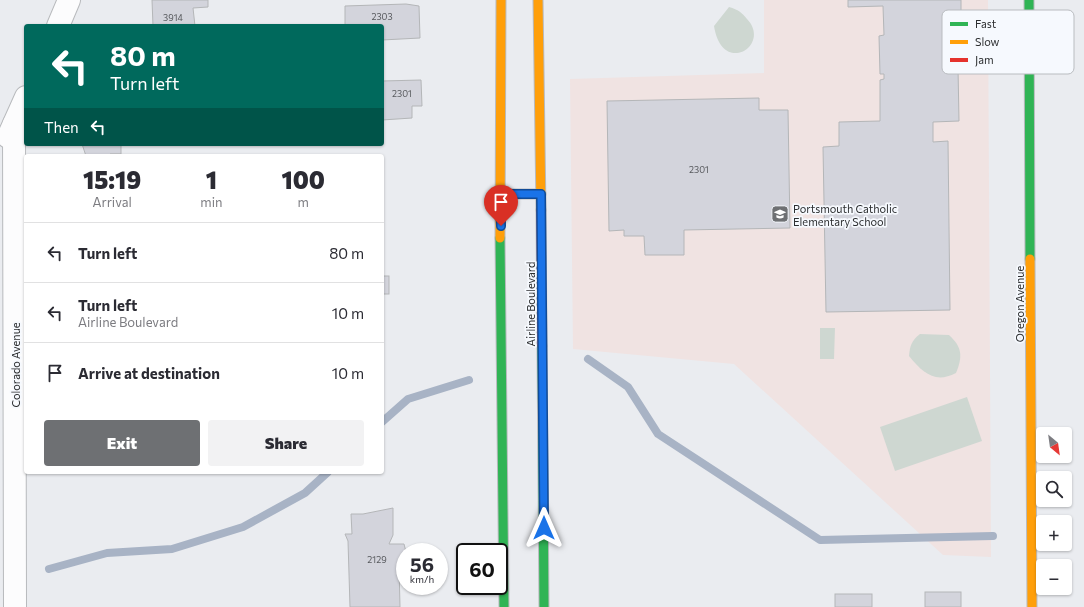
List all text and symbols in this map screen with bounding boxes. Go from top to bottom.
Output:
legend [942,10,1074,74]
house number: 2303 [371,11,393,22]
house number: 3914 [163,12,184,23]
text: Fast [975,17,997,30]
text: Slow [975,35,1000,48]
text: 80 m [110,38,176,72]
icon: left [44,40,96,92]
text: Jam [975,53,994,67]
text: Turn left [110,72,179,94]
house number: 2301 [392,88,412,99]
icon: left [87,116,109,138]
text: Then [44,118,79,136]
house number: 2301 [689,164,709,175]
text: 15:19 [83,165,141,194]
text: 1 [206,165,217,194]
text: 100 [282,165,325,194]
pin [484,185,518,226]
icon: arrive [490,191,512,213]
text: Arrival [92,194,132,210]
text: min [200,194,222,210]
text: m [298,194,309,210]
place label: Portsmouth Catholic Elementary School [793,202,897,228]
school or university icon: Portsmouth Catholic Elementary School [770,204,790,224]
icon: left [44,242,66,264]
text: Turn left [78,244,137,262]
text: 80 m [329,244,364,262]
street label: Airline Boulevard [524,262,537,346]
street label: Oregon Avenue [1013,266,1026,342]
text: Turn left [78,296,137,314]
icon: left [44,302,66,324]
text: 10 m [332,304,364,322]
text: Airline Boulevard [78,314,178,330]
street label: Colorado Avenue [9,322,22,408]
icon: arrive [44,362,66,384]
text: Arrive at destination [78,364,220,382]
text: 10 m [332,364,364,382]
button: Exit [44,420,200,466]
button: Share [208,420,364,466]
north arrow [1036,427,1072,463]
map controls [1036,427,1072,595]
button: search [1036,471,1072,507]
position arrow [523,507,565,549]
button: + [1036,515,1072,551]
speed limit sign: 60 [456,543,508,595]
text: 56 [410,552,434,576]
house number: 2129 [367,554,387,565]
button: − [1036,559,1072,595]
text: km/h [410,573,434,585]

